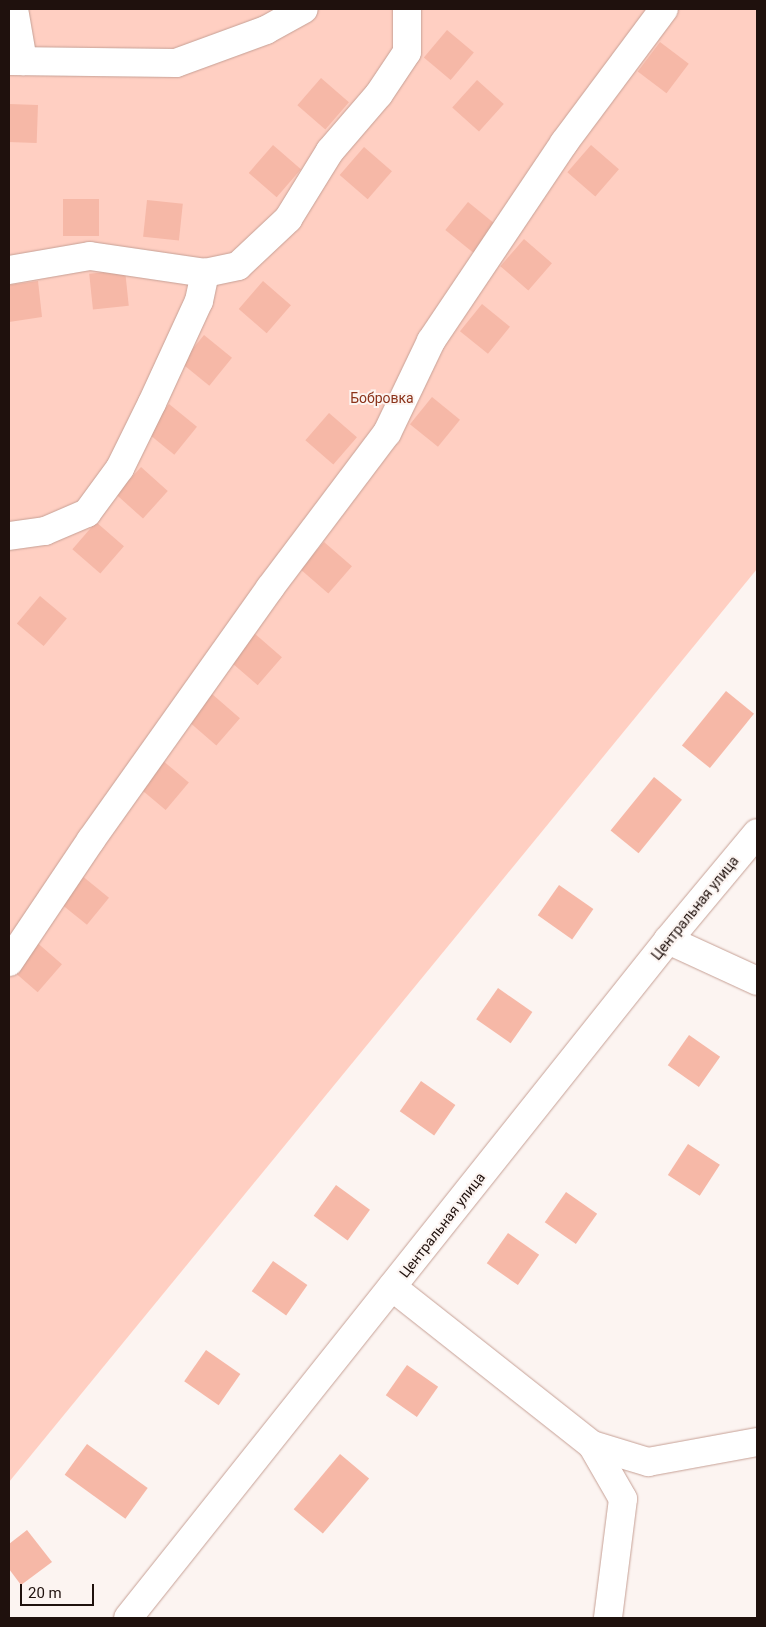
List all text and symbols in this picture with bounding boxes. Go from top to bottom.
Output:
park label: Бобровка [350,390,414,406]
street label: Центральная улица [648,853,742,963]
street label: Центральная улица [396,1169,488,1281]
scale bar [22,1574,96,1606]
text: 20 m [28,1584,62,1602]

